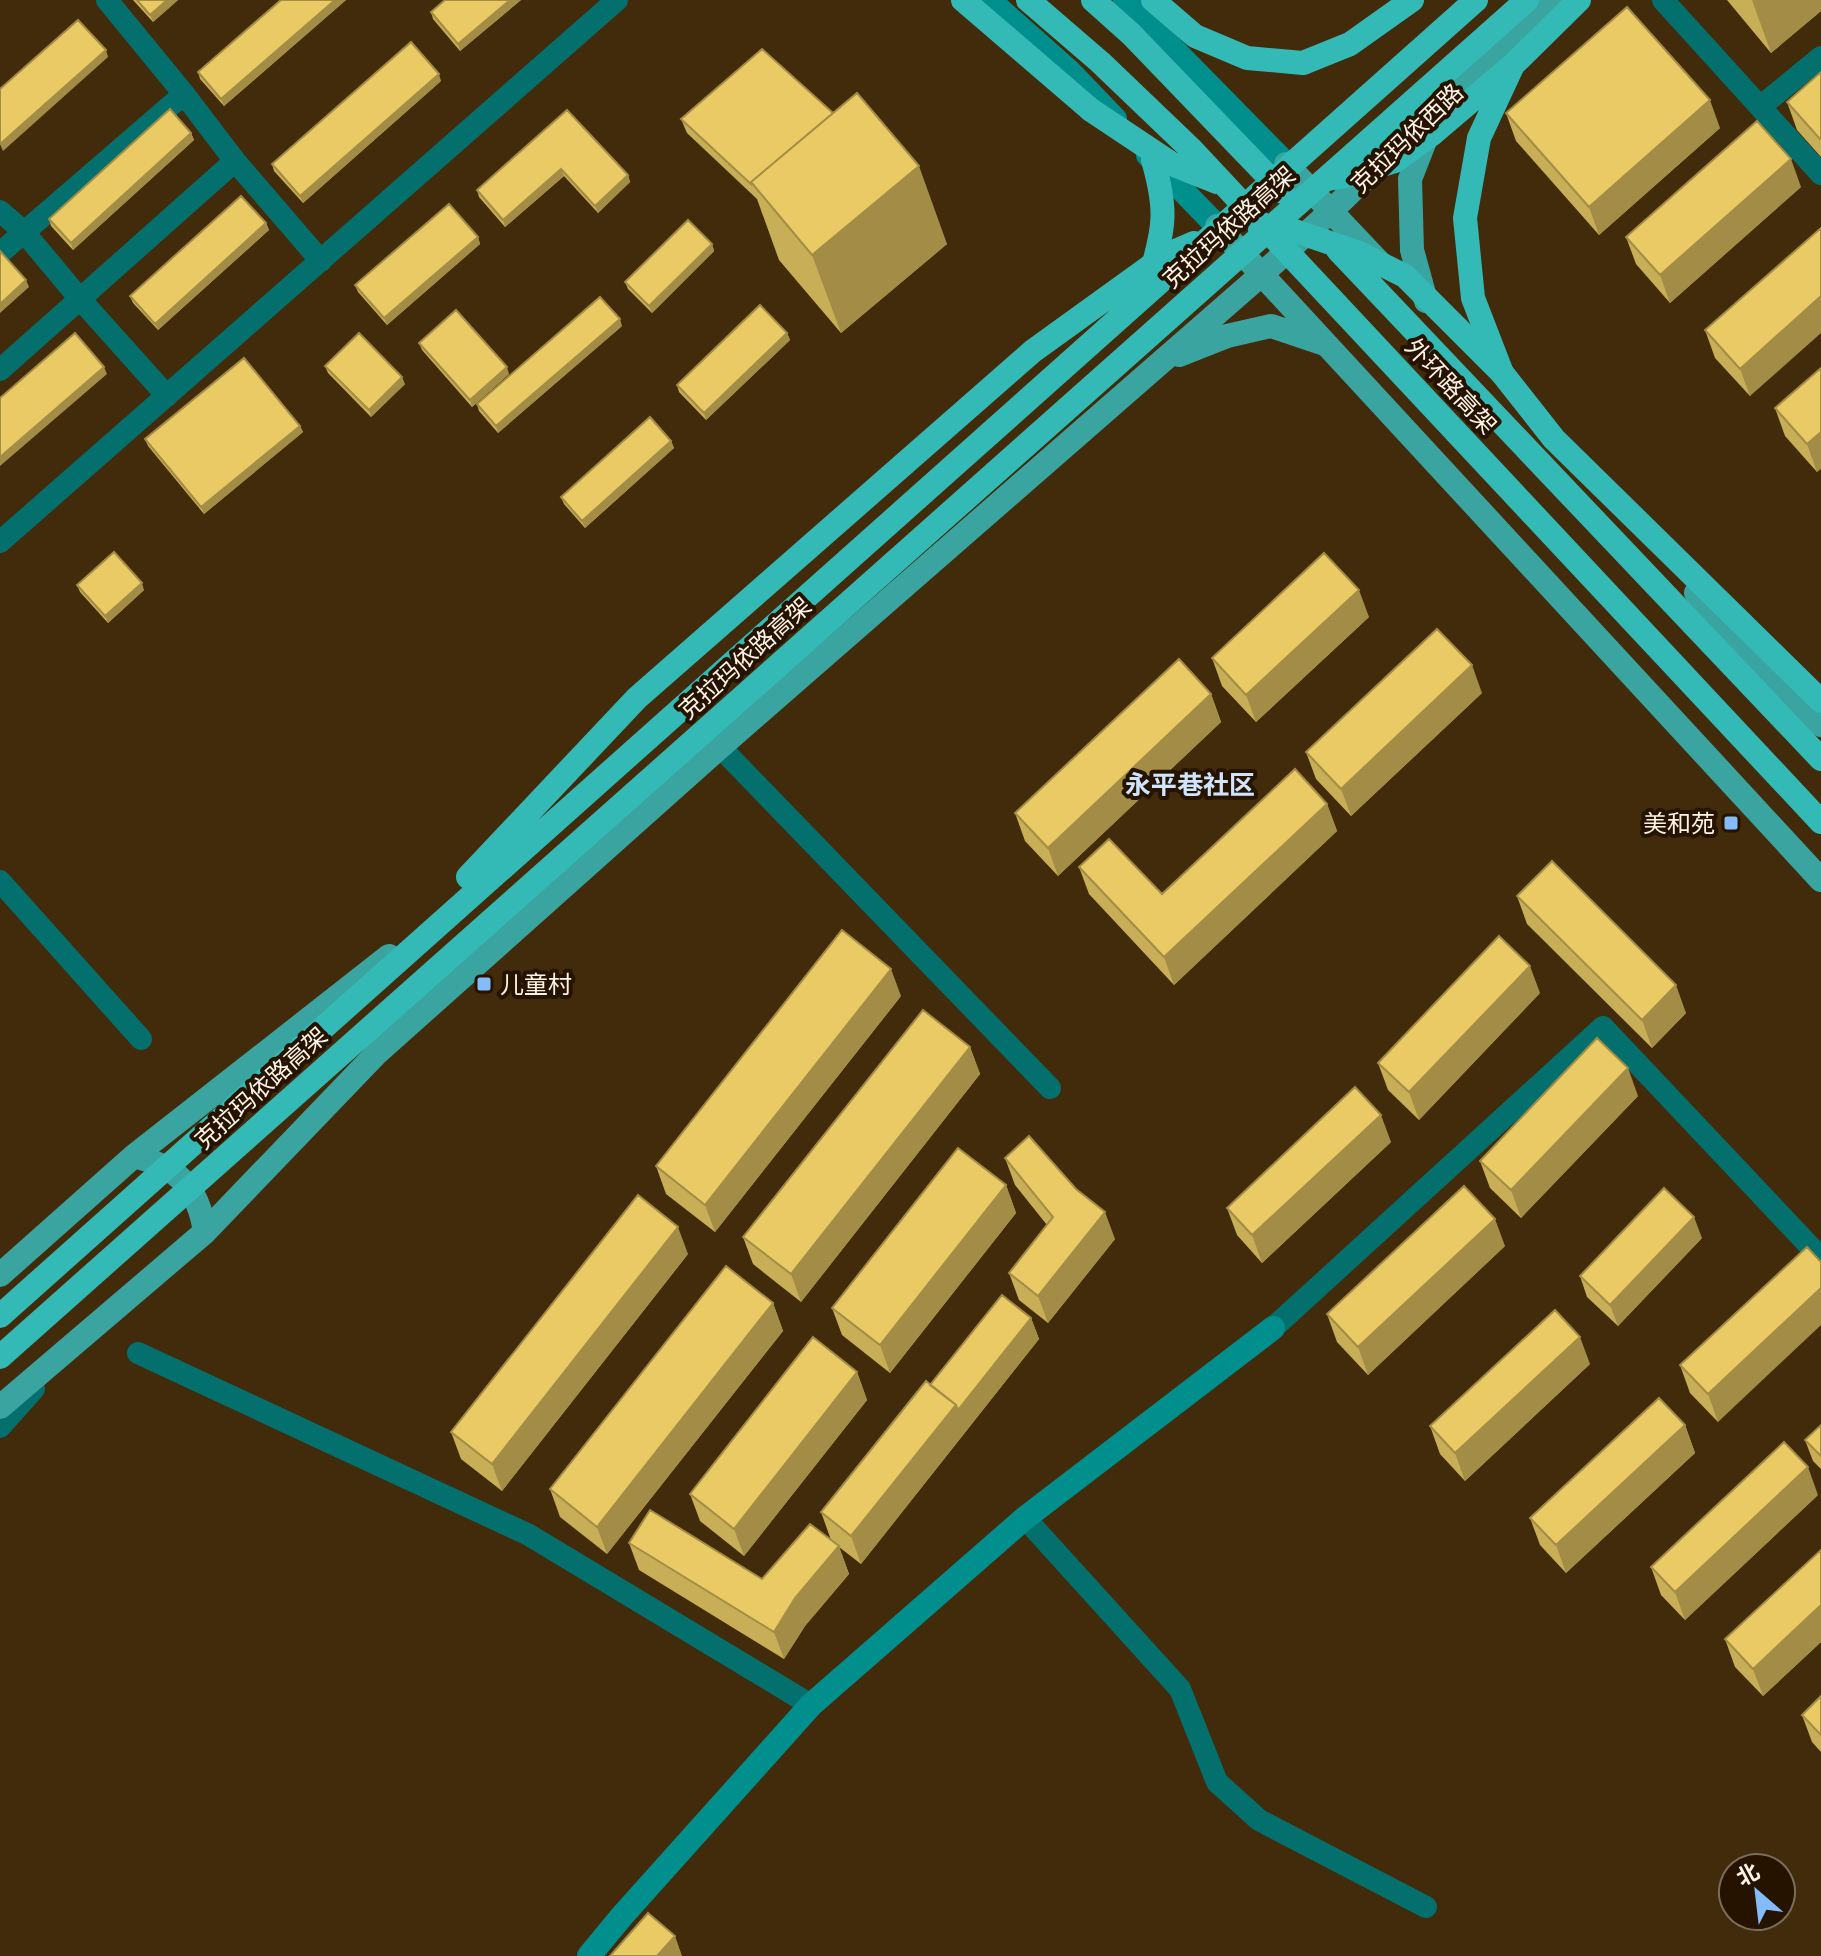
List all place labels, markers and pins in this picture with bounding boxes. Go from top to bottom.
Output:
place label: 美和苑 [1643,809,1715,838]
marker: 美和苑 [1722,814,1740,832]
place label: 儿童村 [500,970,572,999]
marker: 儿童村 [475,975,493,993]

